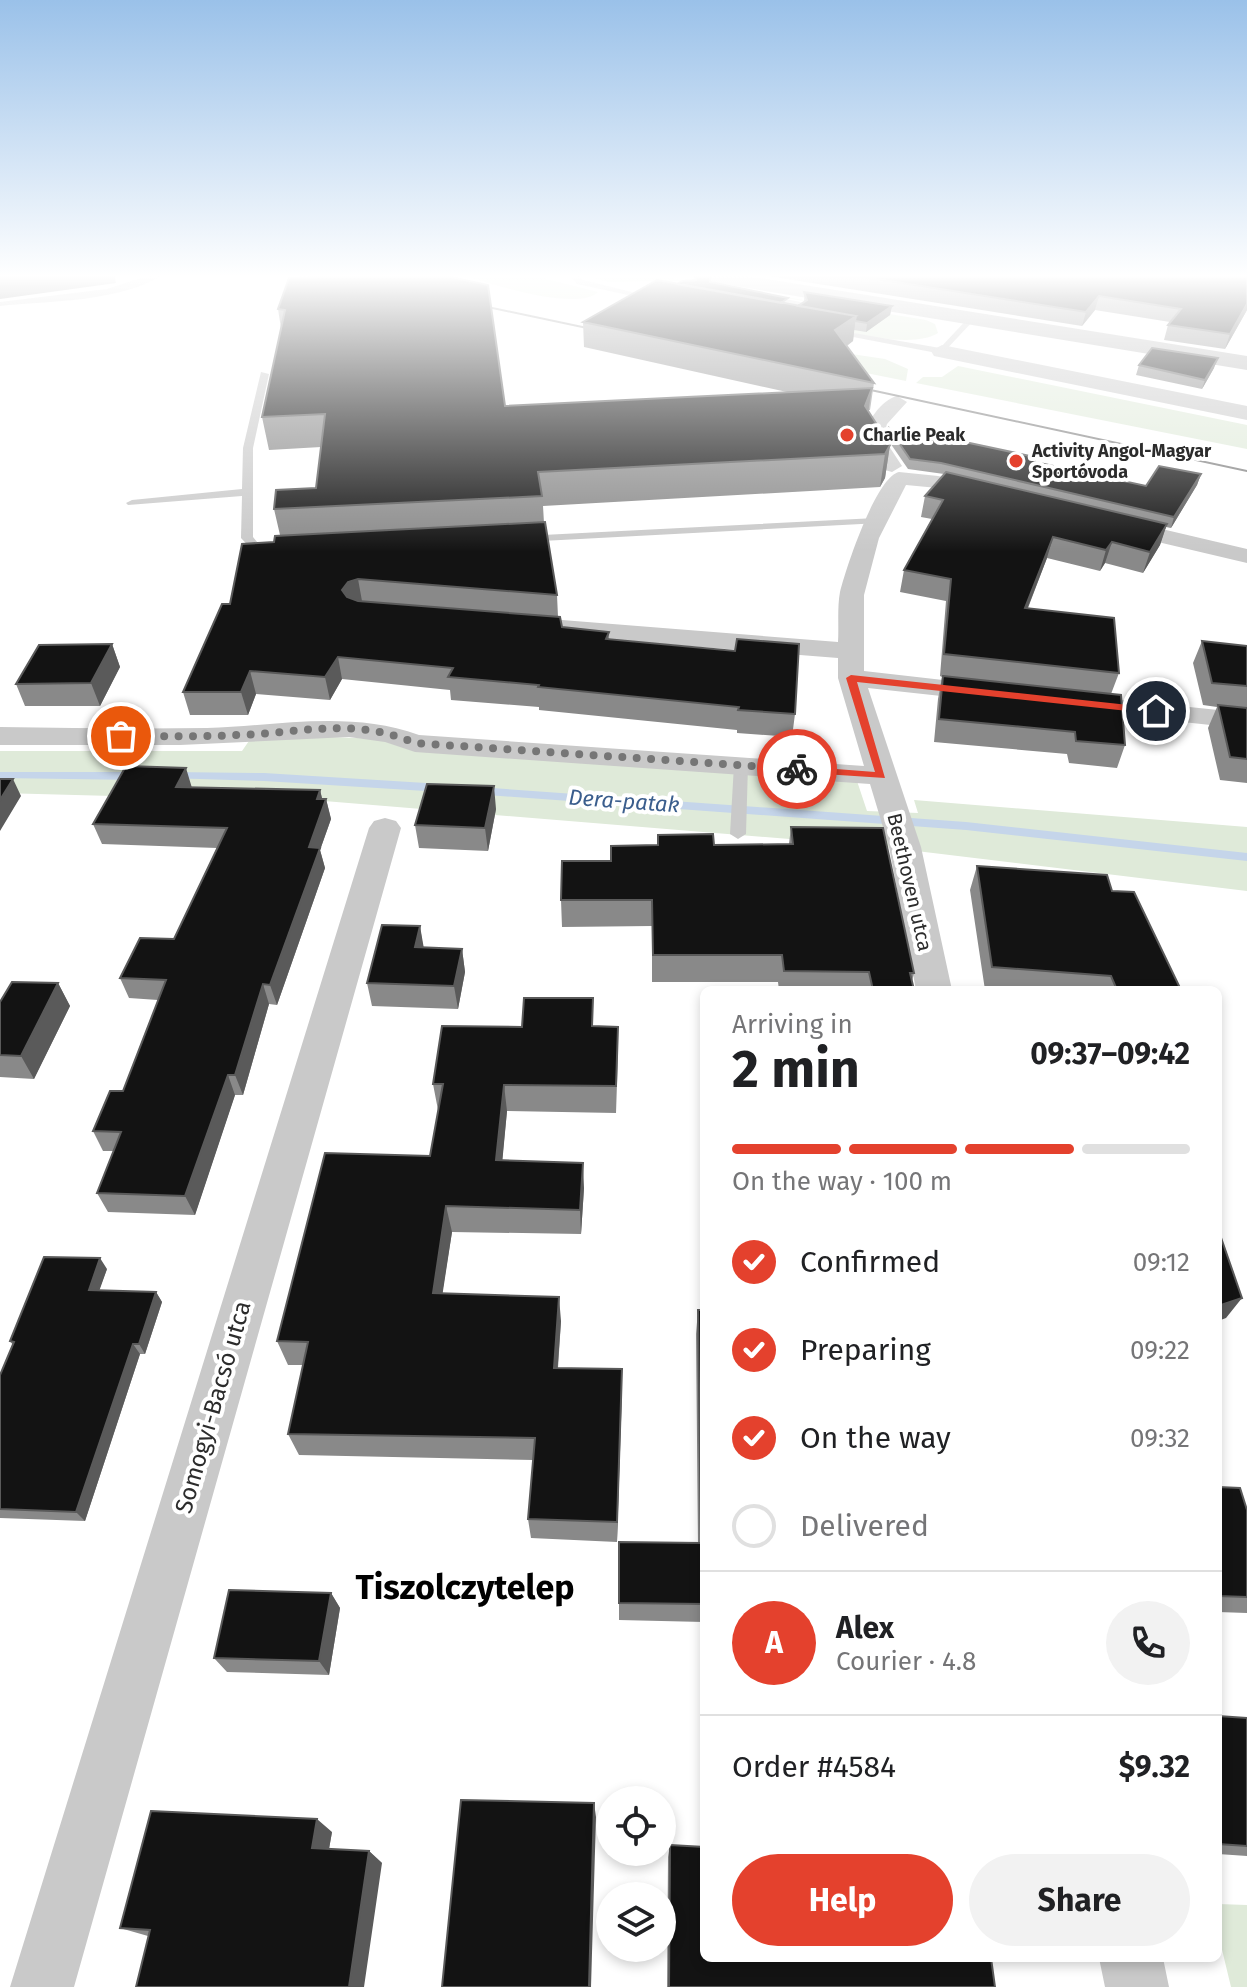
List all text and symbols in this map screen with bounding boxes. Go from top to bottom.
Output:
place label: Charlie Peak [863,424,966,446]
marker: Charlie Peak [838,426,856,444]
place label: Activity Angol-Magyar Sportóvoda [1031,440,1212,483]
marker: Activity Angol-Magyar Sportóvoda [1007,452,1025,470]
pin [1122,677,1190,745]
icon: home [1134,689,1178,733]
pin [87,702,155,770]
icon: bag [99,714,143,758]
courier [757,729,837,809]
icon: bike [775,747,819,791]
water label: Dera-patak [567,784,681,818]
street label: Beethoven utca [882,811,938,953]
text: Arriving in [732,1009,853,1040]
text: 09:37–09:42 [1030,1036,1190,1072]
text: 2 min [732,1038,860,1101]
text: On the way · 100 m [732,1166,952,1197]
icon: check [732,1240,776,1284]
text: Confirmed [800,1244,940,1280]
text: 09:12 [1133,1247,1190,1278]
street label: Somogyi-Bacsó utca [169,1298,257,1516]
icon: check [732,1328,776,1372]
text: Preparing [800,1332,931,1368]
text: 09:22 [1130,1335,1190,1366]
icon: check [732,1416,776,1460]
text: On the way [800,1420,951,1456]
text: 09:32 [1130,1423,1190,1454]
text: Delivered [800,1508,929,1544]
district label: Tiszolczytelep [355,1567,575,1608]
button: phone [1106,1601,1190,1685]
text: Alex [836,1610,894,1646]
text: A [765,1625,783,1661]
text: Courier · 4.8 [836,1646,976,1677]
text: Order #4584 [732,1749,896,1785]
text: $9.32 [1119,1749,1190,1785]
map controls [596,1786,676,1962]
button: locate [596,1786,676,1866]
button: Help [732,1854,953,1946]
button: Share [969,1854,1190,1946]
button: layers [596,1882,676,1962]

